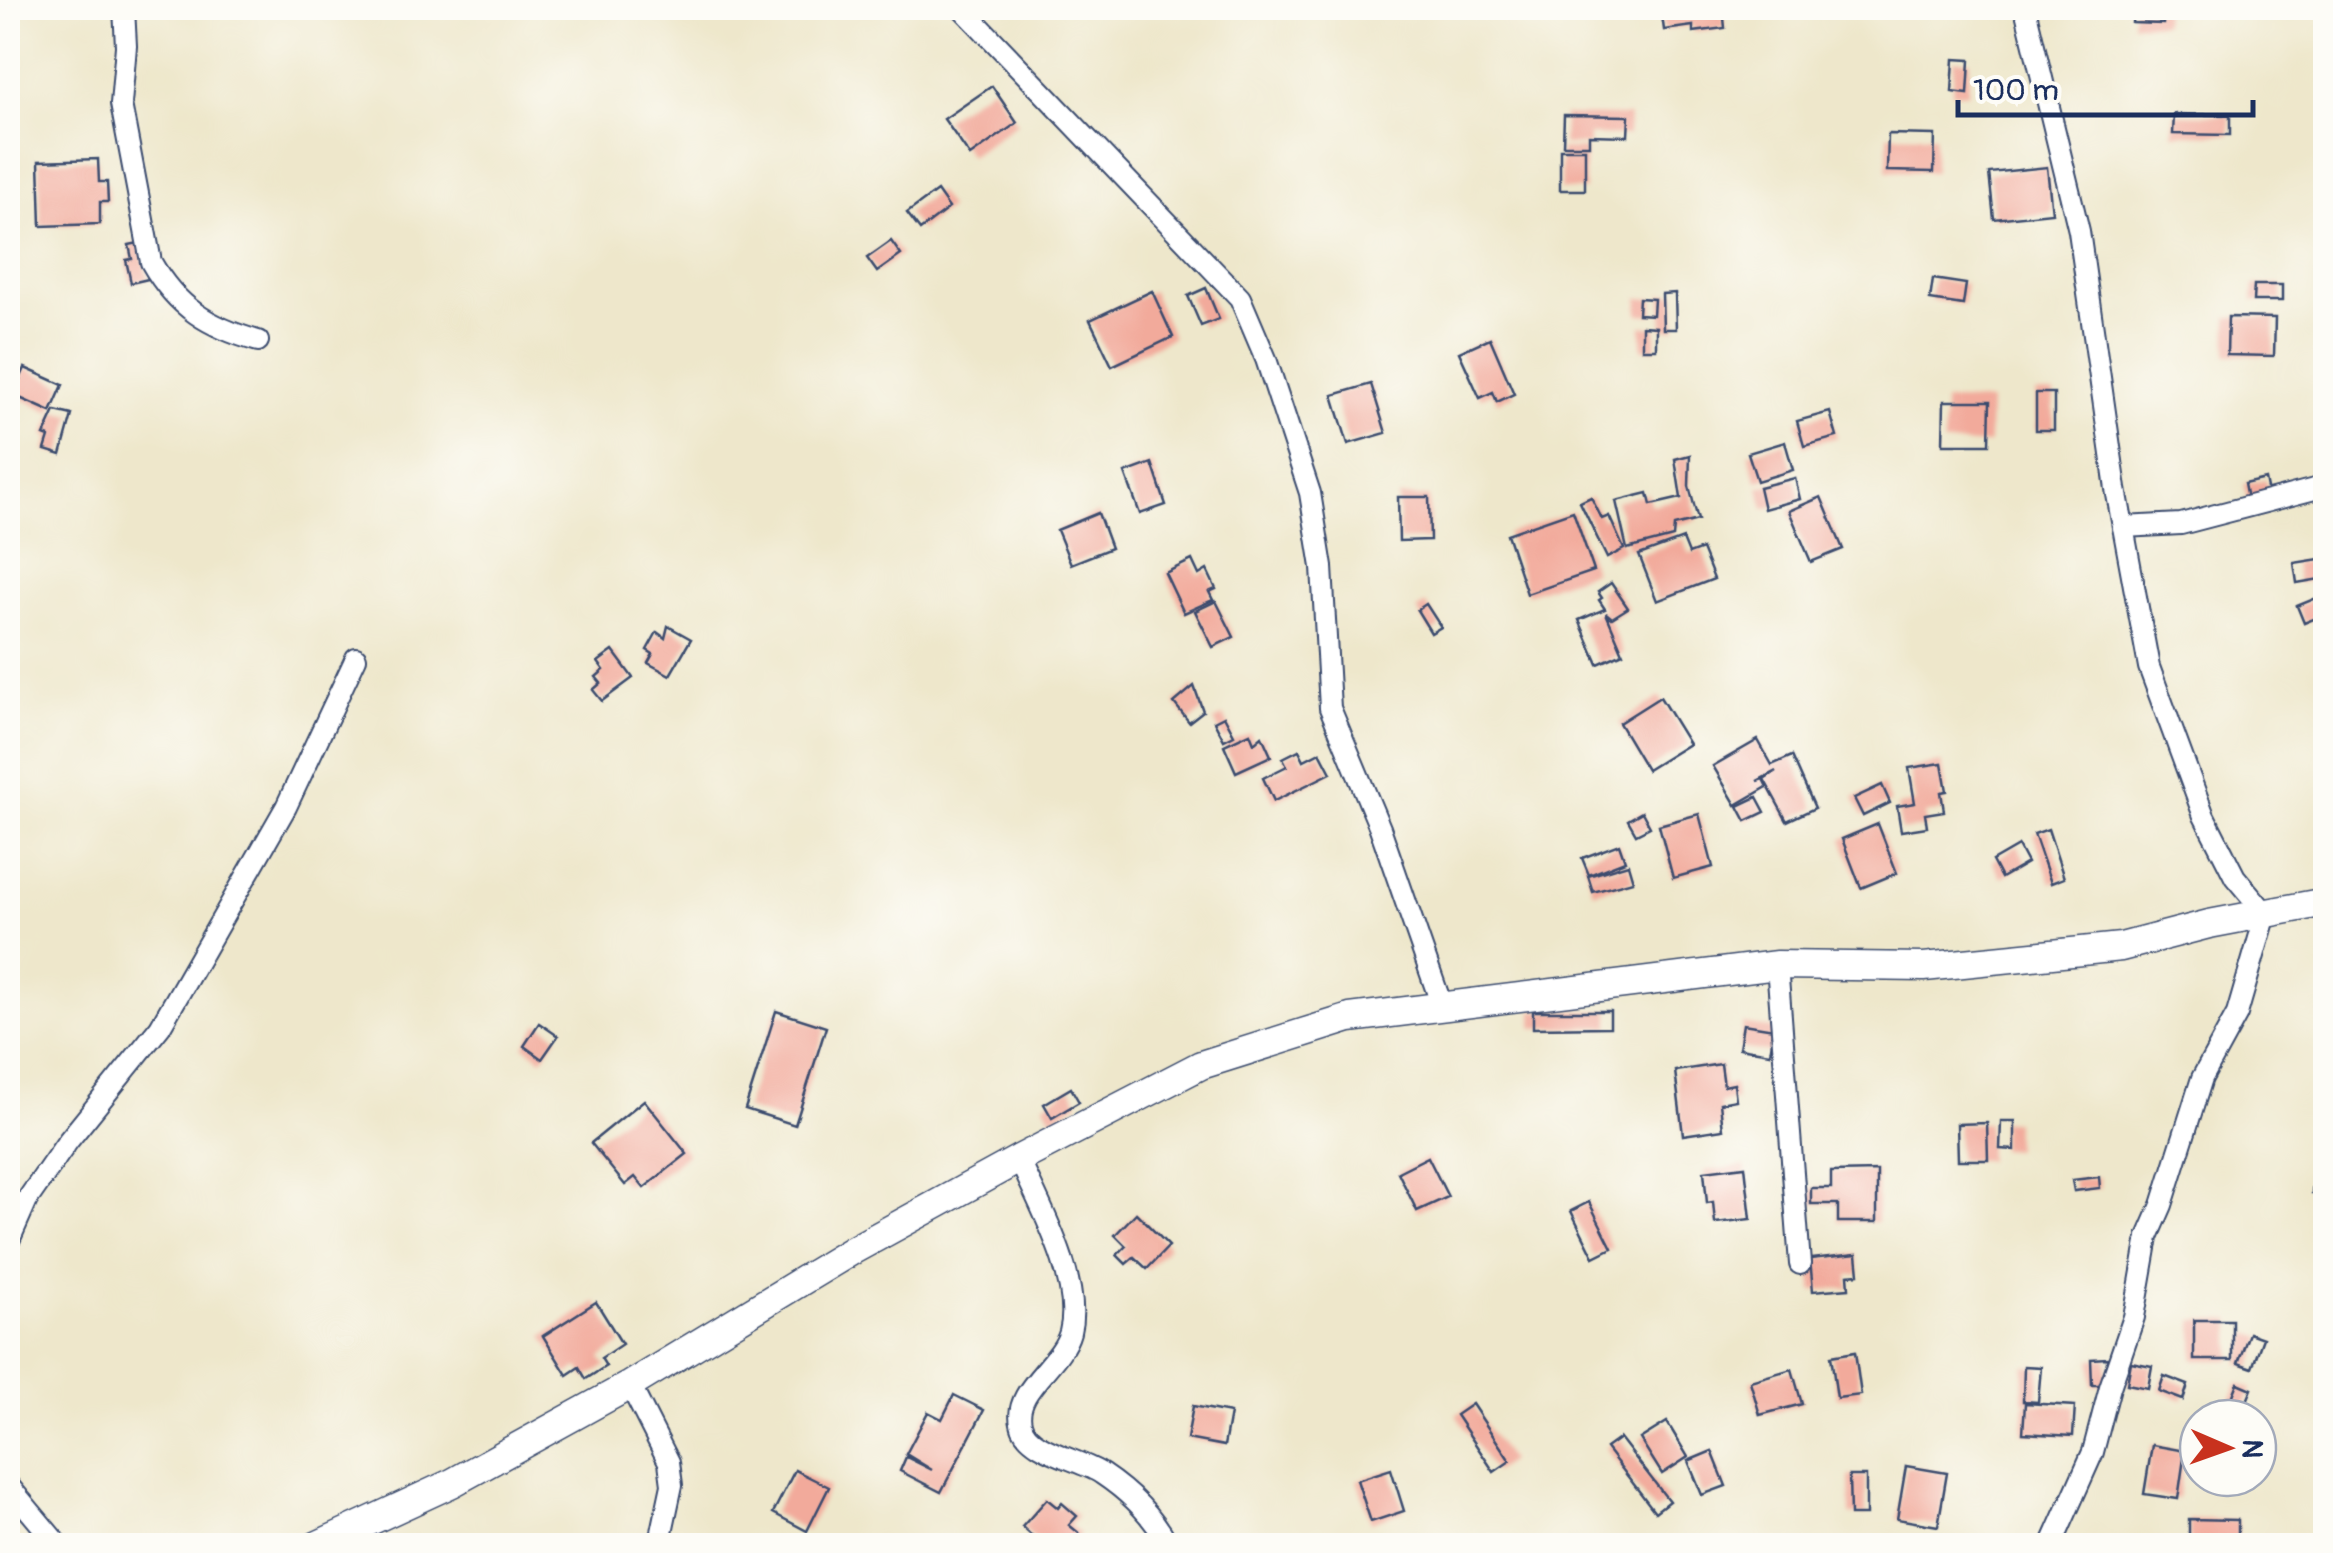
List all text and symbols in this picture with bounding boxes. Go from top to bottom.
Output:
scale bar [1958,55,2253,117]
text: 100 m [1973,72,2059,109]
north arrow [2178,1398,2278,1498]
text: N [2234,1439,2269,1459]

